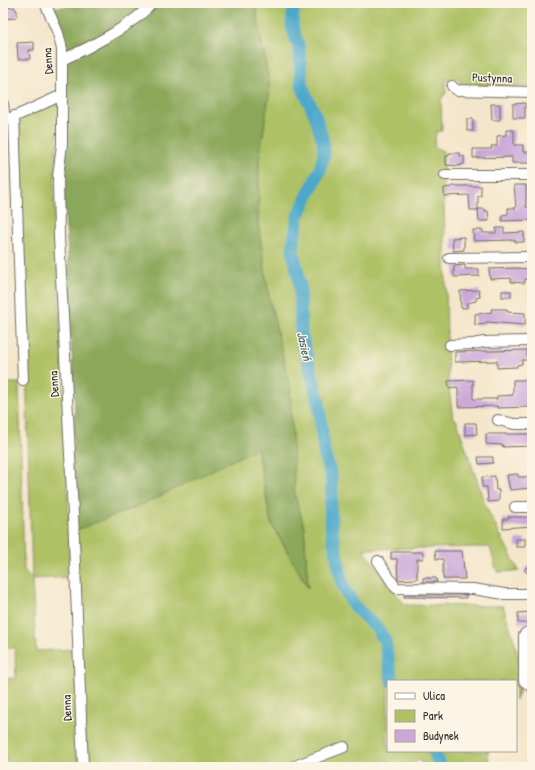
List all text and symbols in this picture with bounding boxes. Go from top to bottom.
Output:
street label: Denna [38,47,57,75]
street label: Pustynna [472,68,513,87]
water label: Jasień [293,330,317,363]
street label: Denna [44,370,63,397]
legend [387,680,517,752]
text: Ulica [423,687,445,704]
street label: Denna [58,694,75,721]
text: Park [423,707,443,724]
text: Budynek [423,727,459,744]

